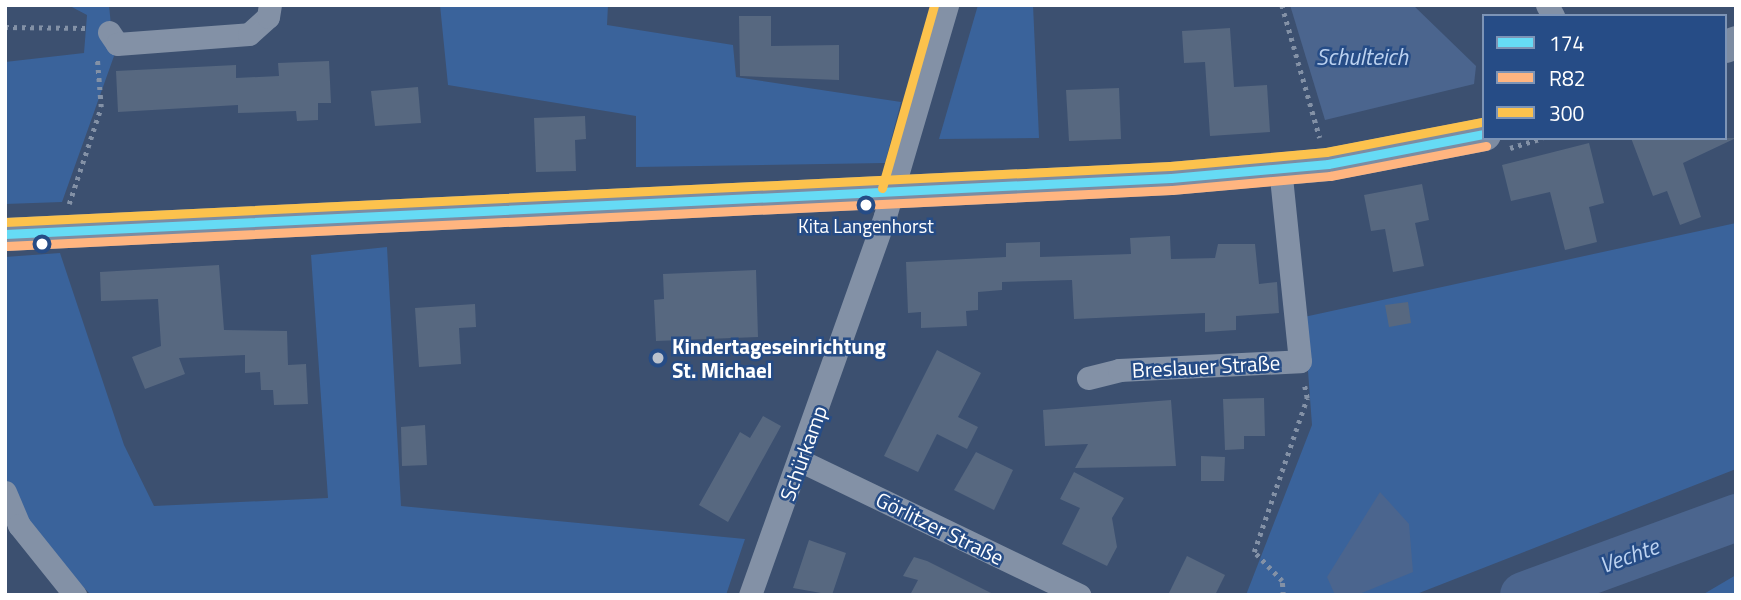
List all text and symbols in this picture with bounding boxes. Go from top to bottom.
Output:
legend [1482,14,1727,140]
text: 174 [1549,27,1584,59]
water label: Schulteich [1316,43,1408,71]
text: R82 [1549,62,1585,94]
text: 300 [1549,97,1584,129]
marker: Kita Langenhorst [859,198,873,212]
place label: Kita Langenhorst [798,215,934,237]
unlabelled marker [35,237,49,251]
place label: Kindertageseinrichtung St. Michael [672,333,886,383]
marker: Kindertageseinrichtung St. Michael [650,350,666,366]
street label: Breslauer Straße [1131,350,1281,382]
street label: Schürkamp [774,402,832,504]
street label: Görlitzer Straße [872,486,1008,570]
water label: Vechte [1596,533,1662,579]

